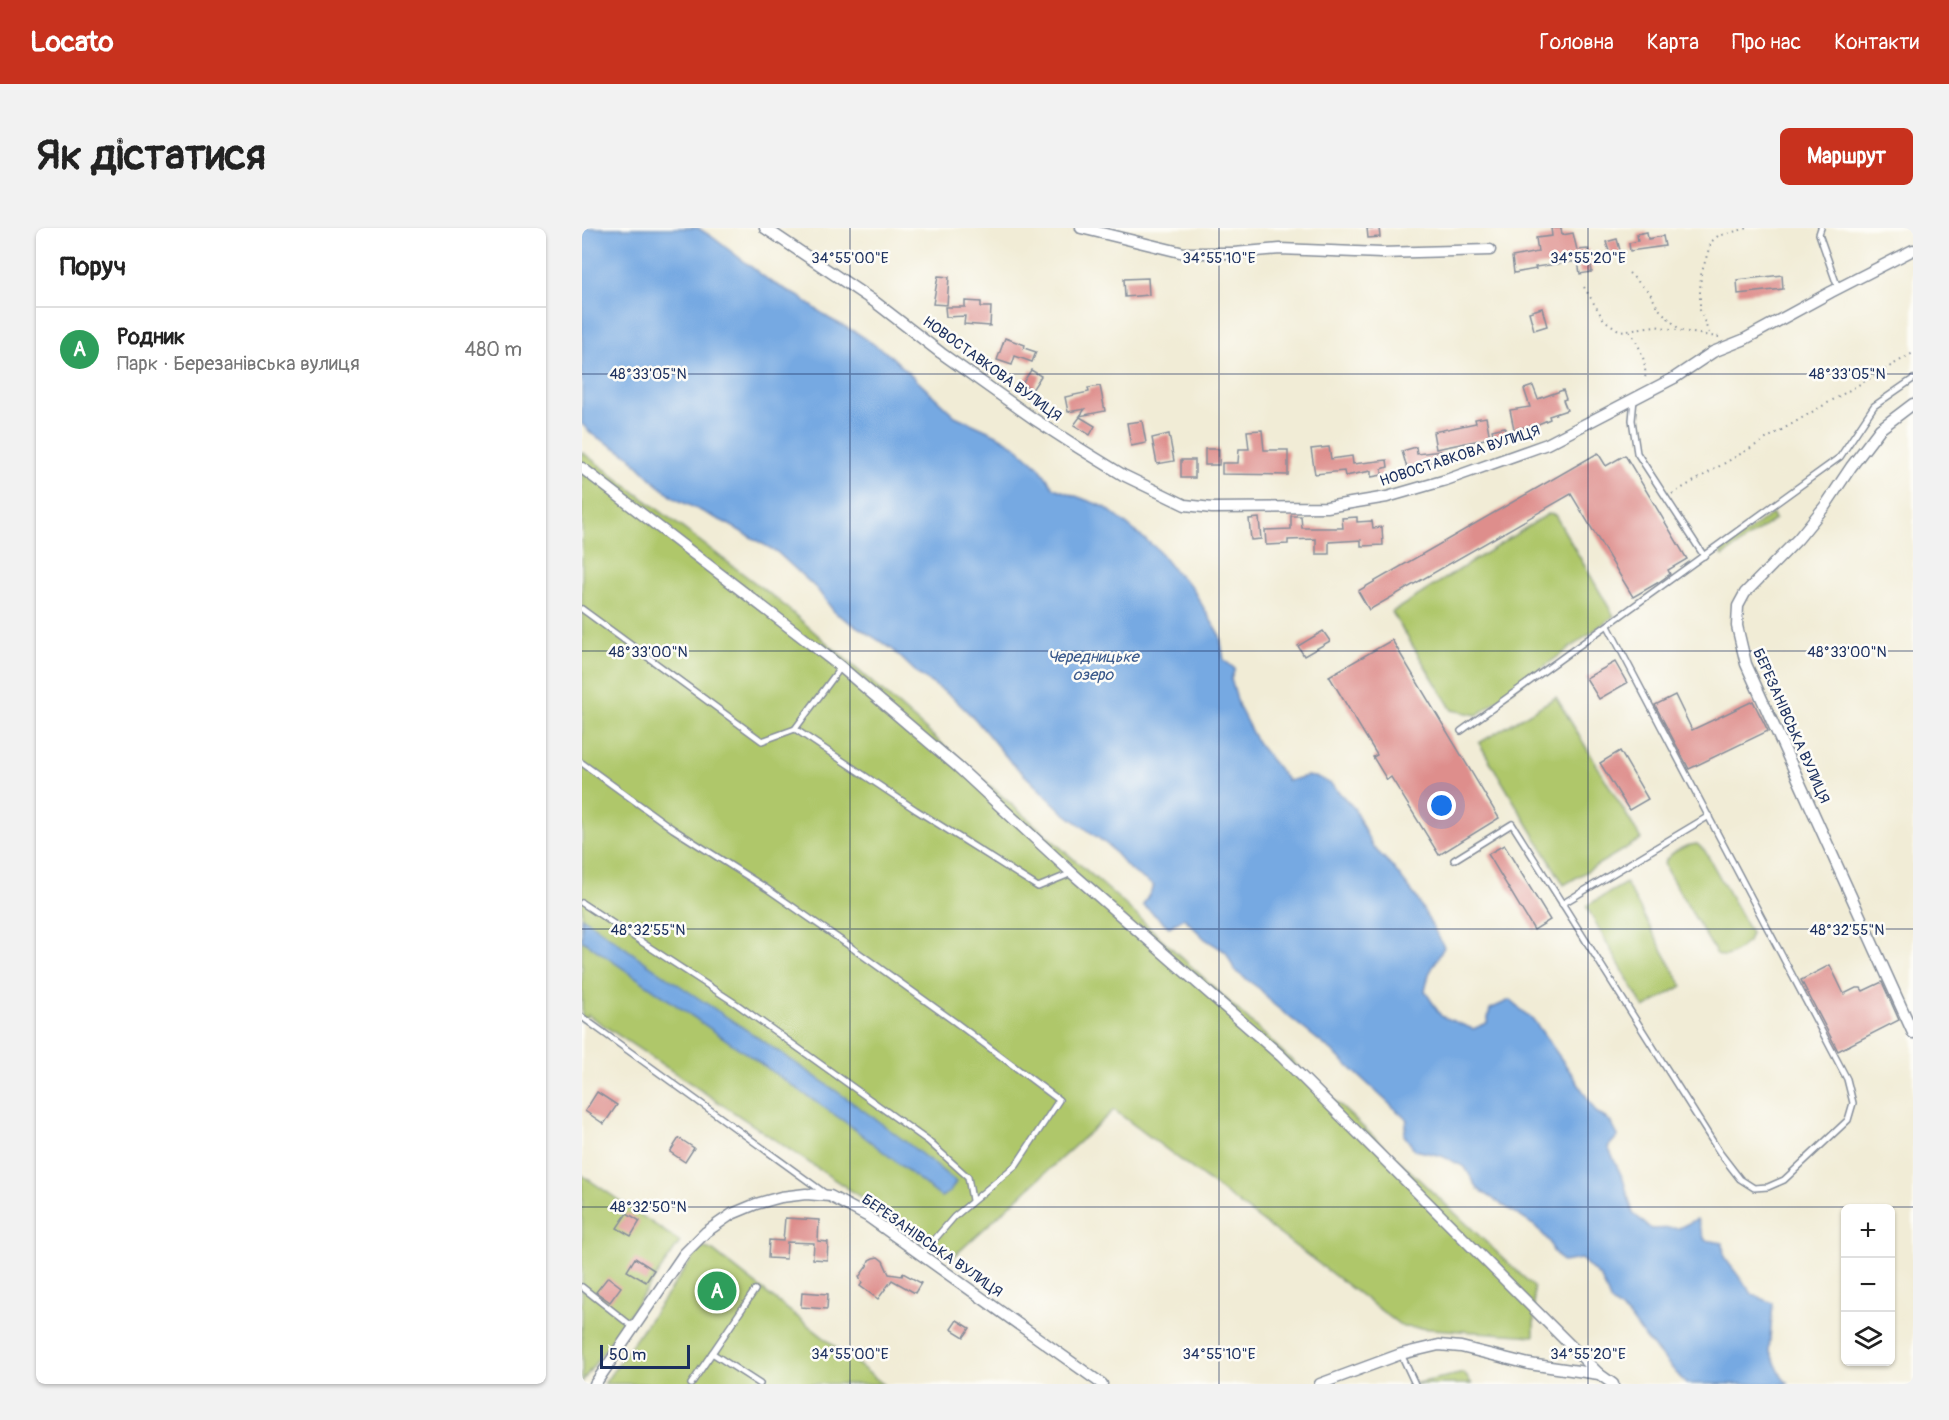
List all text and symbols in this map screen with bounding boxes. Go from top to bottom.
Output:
text: Locato [30,25,114,60]
text: Головна [1540,29,1614,56]
text: Карта [1647,29,1699,56]
text: Про нас [1732,29,1801,56]
text: Контакти [1834,29,1919,56]
button: Маршрут [1780,128,1913,185]
text: Як дістатися [36,130,266,182]
text: 34°55'00"E [811,249,889,268]
text: 34°55'10"E [1183,249,1256,268]
text: 34°55'20"E [1550,249,1626,268]
text: Поруч [60,251,126,283]
street label: НОВОСТАВКОВА ВУЛИЦЯ [919,312,1065,426]
text: Родник [117,323,185,351]
text: A [73,337,86,362]
text: 480 m [465,337,522,362]
text: Парк · Березанівська вулиця [117,351,360,376]
text: 48°33'05"N [609,365,687,384]
text: 48°33'05"N [1808,365,1886,384]
street label: НОВОСТАВКОВА ВУЛИЦЯ [1378,421,1542,491]
text: 48°33'00"N [608,643,688,662]
text: 48°33'00"N [1807,643,1887,662]
street label: БЕРЕЗАНІВСЬКА ВУЛИЦЯ [1748,646,1834,806]
water label: Чередницьке озеро [1047,647,1141,685]
your location [1427,791,1456,820]
text: 48°32'55"N [610,921,686,940]
text: 48°32'55"N [1809,921,1885,940]
street label: БЕРЕЗАНІВСЬКА ВУЛИЦЯ [858,1190,1006,1302]
text: 48°32'50"N [609,1198,687,1217]
map controls [1841,1204,1895,1366]
button: + [1841,1204,1895,1258]
button: − [1841,1258,1895,1312]
pin: A [698,1268,736,1314]
button: layers [1841,1312,1895,1366]
scale bar [600,1342,690,1370]
text: 50 m [609,1345,646,1365]
text: 34°55'00"E [811,1345,889,1364]
text: 34°55'10"E [1183,1345,1256,1364]
text: 34°55'20"E [1550,1345,1626,1364]

